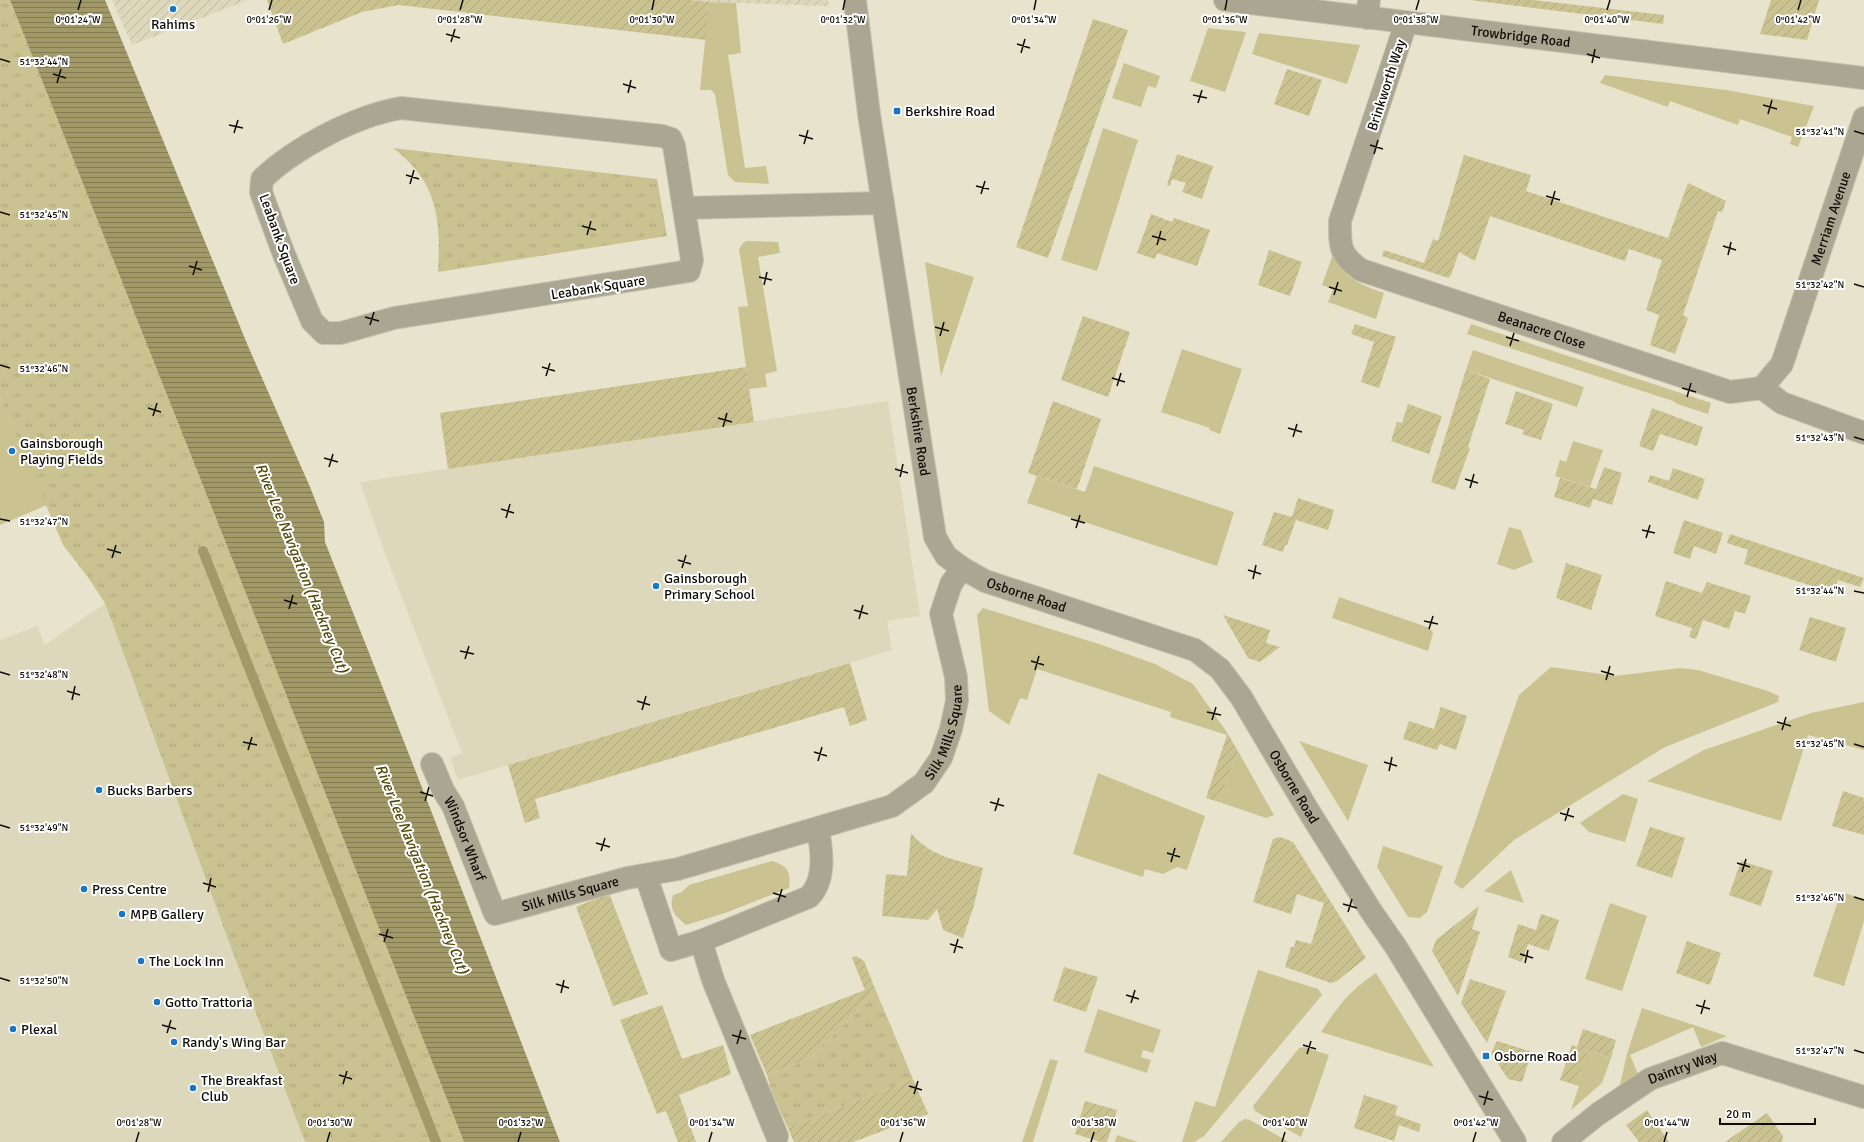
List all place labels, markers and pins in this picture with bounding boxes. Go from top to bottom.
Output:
marker: Rahims [168,4,178,14]
place label: Rahims [151,16,195,33]
place label: Berkshire Road [905,103,995,120]
marker: Berkshire Road [892,106,902,116]
place label: Gainsborough Playing Fields [20,435,103,468]
marker: Gainsborough Playing Fields [7,446,17,456]
place label: Gainsborough Primary School [664,570,755,603]
marker: Gainsborough Primary School [651,581,661,591]
place label: Bucks Barbers [107,782,192,799]
marker: Bucks Barbers [94,785,104,795]
place label: Press Centre [92,881,167,898]
marker: Press Centre [79,884,89,894]
place label: MPB Gallery [130,906,204,923]
marker: MPB Gallery [117,909,127,919]
place label: The Lock Inn [149,953,224,970]
marker: The Lock Inn [136,956,146,966]
place label: Gotto Trattoria [165,994,253,1011]
marker: Gotto Trattoria [152,997,162,1007]
place label: Plexal [21,1021,57,1038]
marker: Plexal [8,1024,18,1034]
place label: Randy's Wing Bar [182,1034,286,1051]
marker: Randy's Wing Bar [169,1037,179,1047]
place label: Osborne Road [1494,1048,1577,1065]
marker: Osborne Road [1481,1051,1491,1061]
place label: The Breakfast Club [201,1072,283,1105]
marker: The Breakfast Club [188,1083,198,1093]

